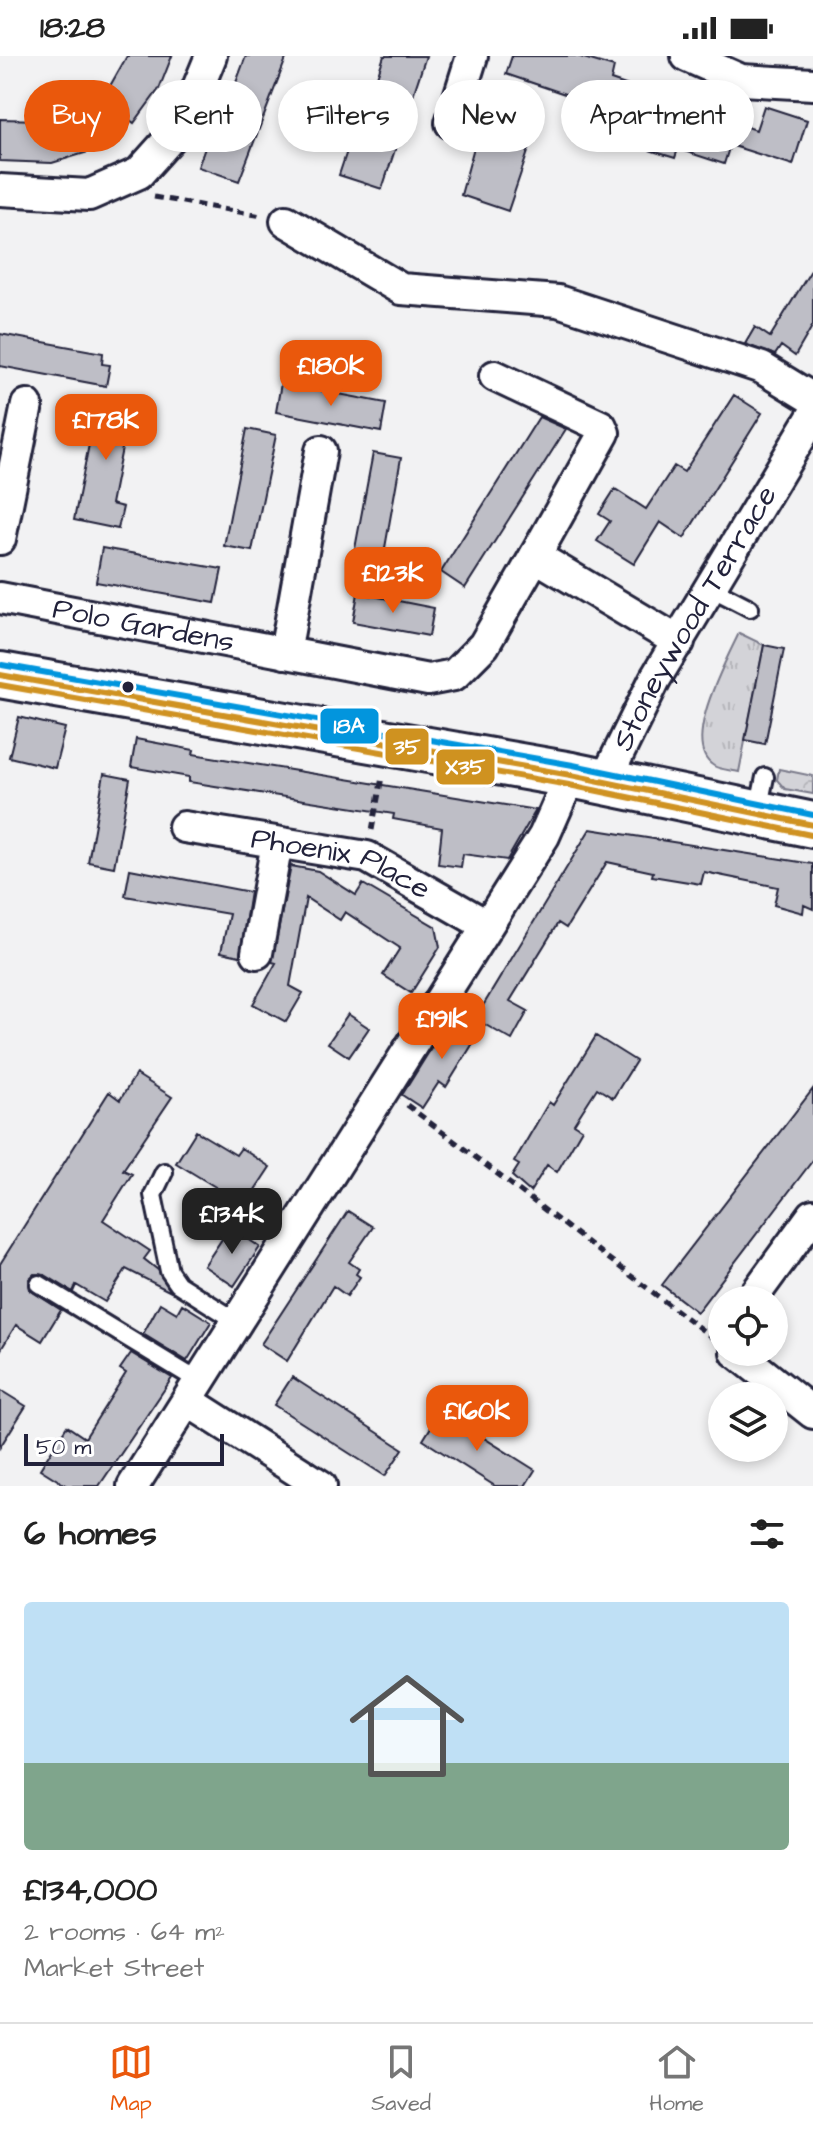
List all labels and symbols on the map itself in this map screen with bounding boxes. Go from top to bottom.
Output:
pin: £180K [275,340,387,408]
pin: £178K [50,394,162,462]
street label: Stoneywood Terrace [602,478,788,758]
pin: £123K [337,547,449,615]
street label: Polo Gardens [49,588,238,663]
unlabelled marker [120,679,136,695]
line badge: 18A [319,707,380,745]
text: 18A [333,711,365,742]
line badge: 35 [384,727,430,766]
text: 35 [393,732,421,763]
line badge: X35 [435,748,496,786]
text: X35 [445,752,485,783]
street label: Phoenix Place [248,817,438,910]
pin: £191K [386,993,498,1061]
pin: £134K [176,1188,288,1256]
pin: £160K [421,1385,533,1453]
scale bar [24,1430,224,1466]

